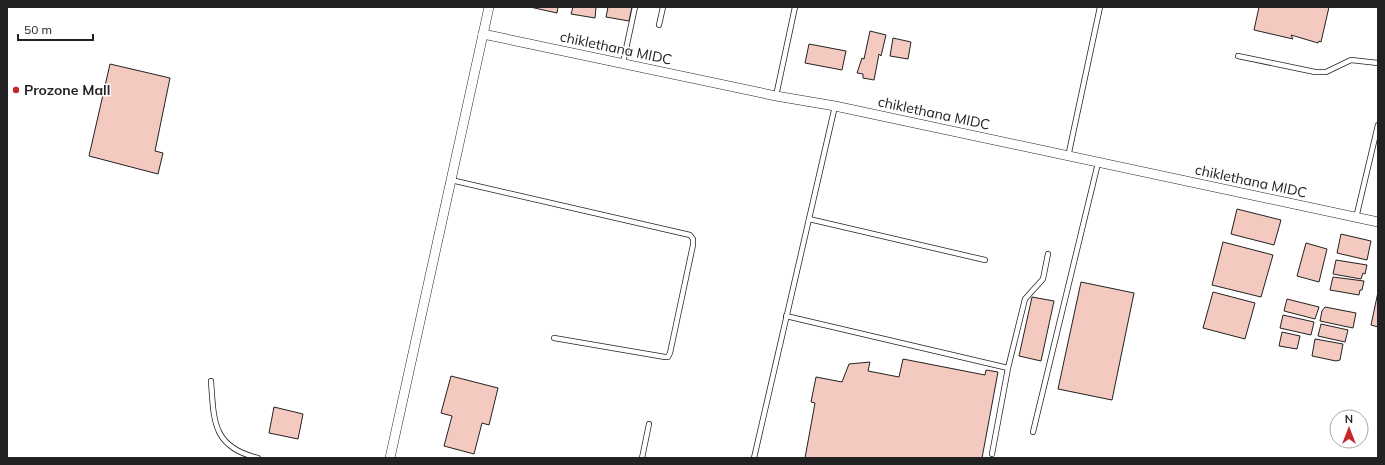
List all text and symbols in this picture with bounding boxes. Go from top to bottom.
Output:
scale bar [18,16,93,42]
text: 50 m [24,22,52,37]
street label: chiklethana MIDC [558,27,674,69]
place label: Prozone Mall [24,81,110,99]
marker: Prozone Mall [11,85,21,95]
street label: chiklethana MIDC [876,92,992,134]
street label: chiklethana MIDC [1193,160,1309,202]
north arrow [1329,409,1369,449]
text: N [1345,412,1353,426]

